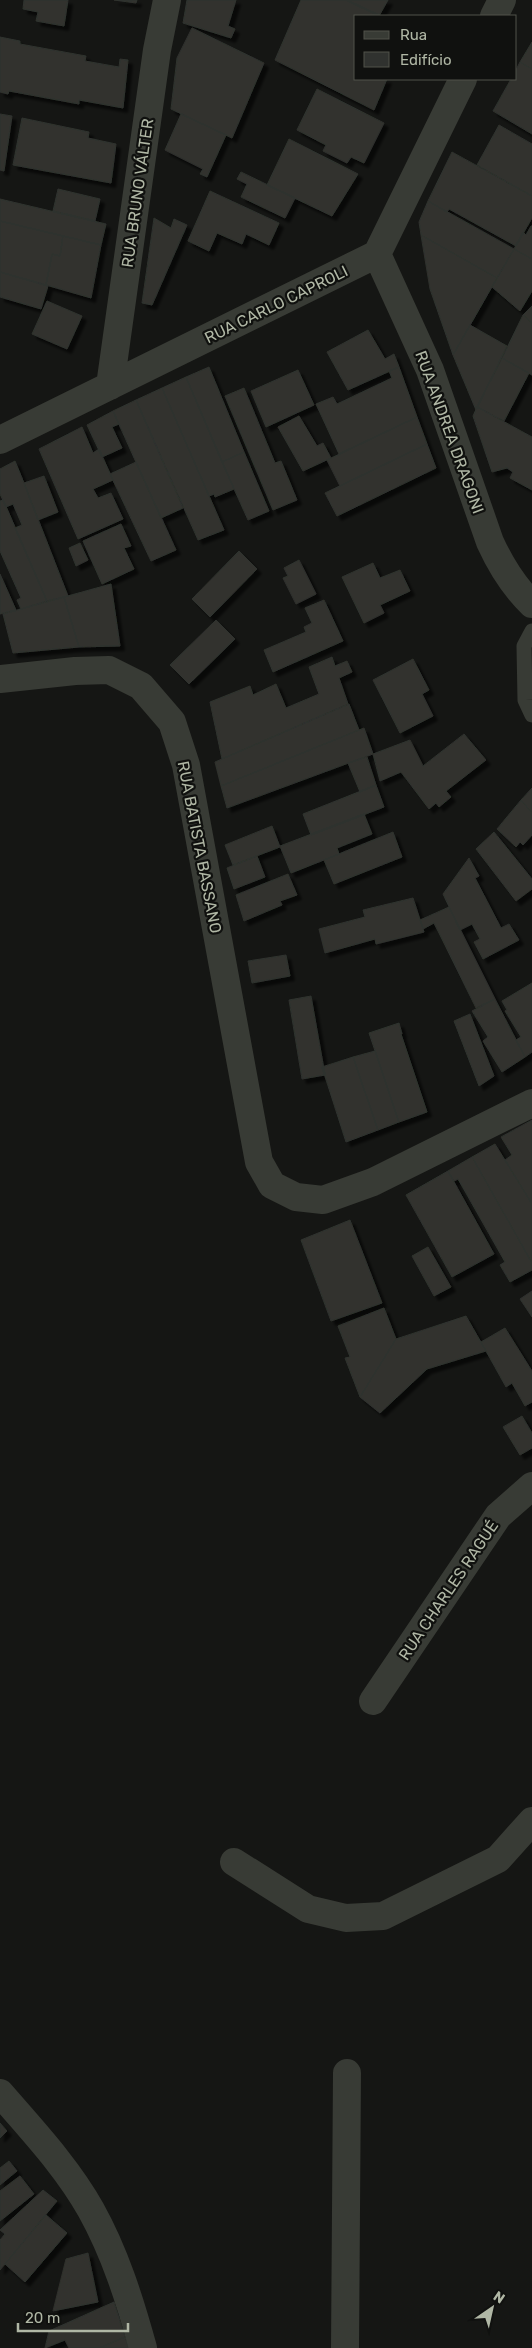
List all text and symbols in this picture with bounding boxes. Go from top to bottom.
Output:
legend [354,15,517,80]
text: Rua [400,26,427,44]
text: Edifício [400,51,452,69]
street label: RUA BRUNO VÁLTER [118,117,157,269]
street label: RUA CARLO CAPROLI [201,261,351,347]
street label: RUA ANDREA DRAGONI [411,348,488,516]
street label: RUA BATISTA BASSANO [173,759,226,935]
street label: RUA CHARLES RAGUÉ [395,1517,502,1664]
north arrow [467,2283,517,2333]
text: N [490,2288,508,2308]
scale bar [18,2300,128,2332]
text: 20 m [25,2309,60,2327]

